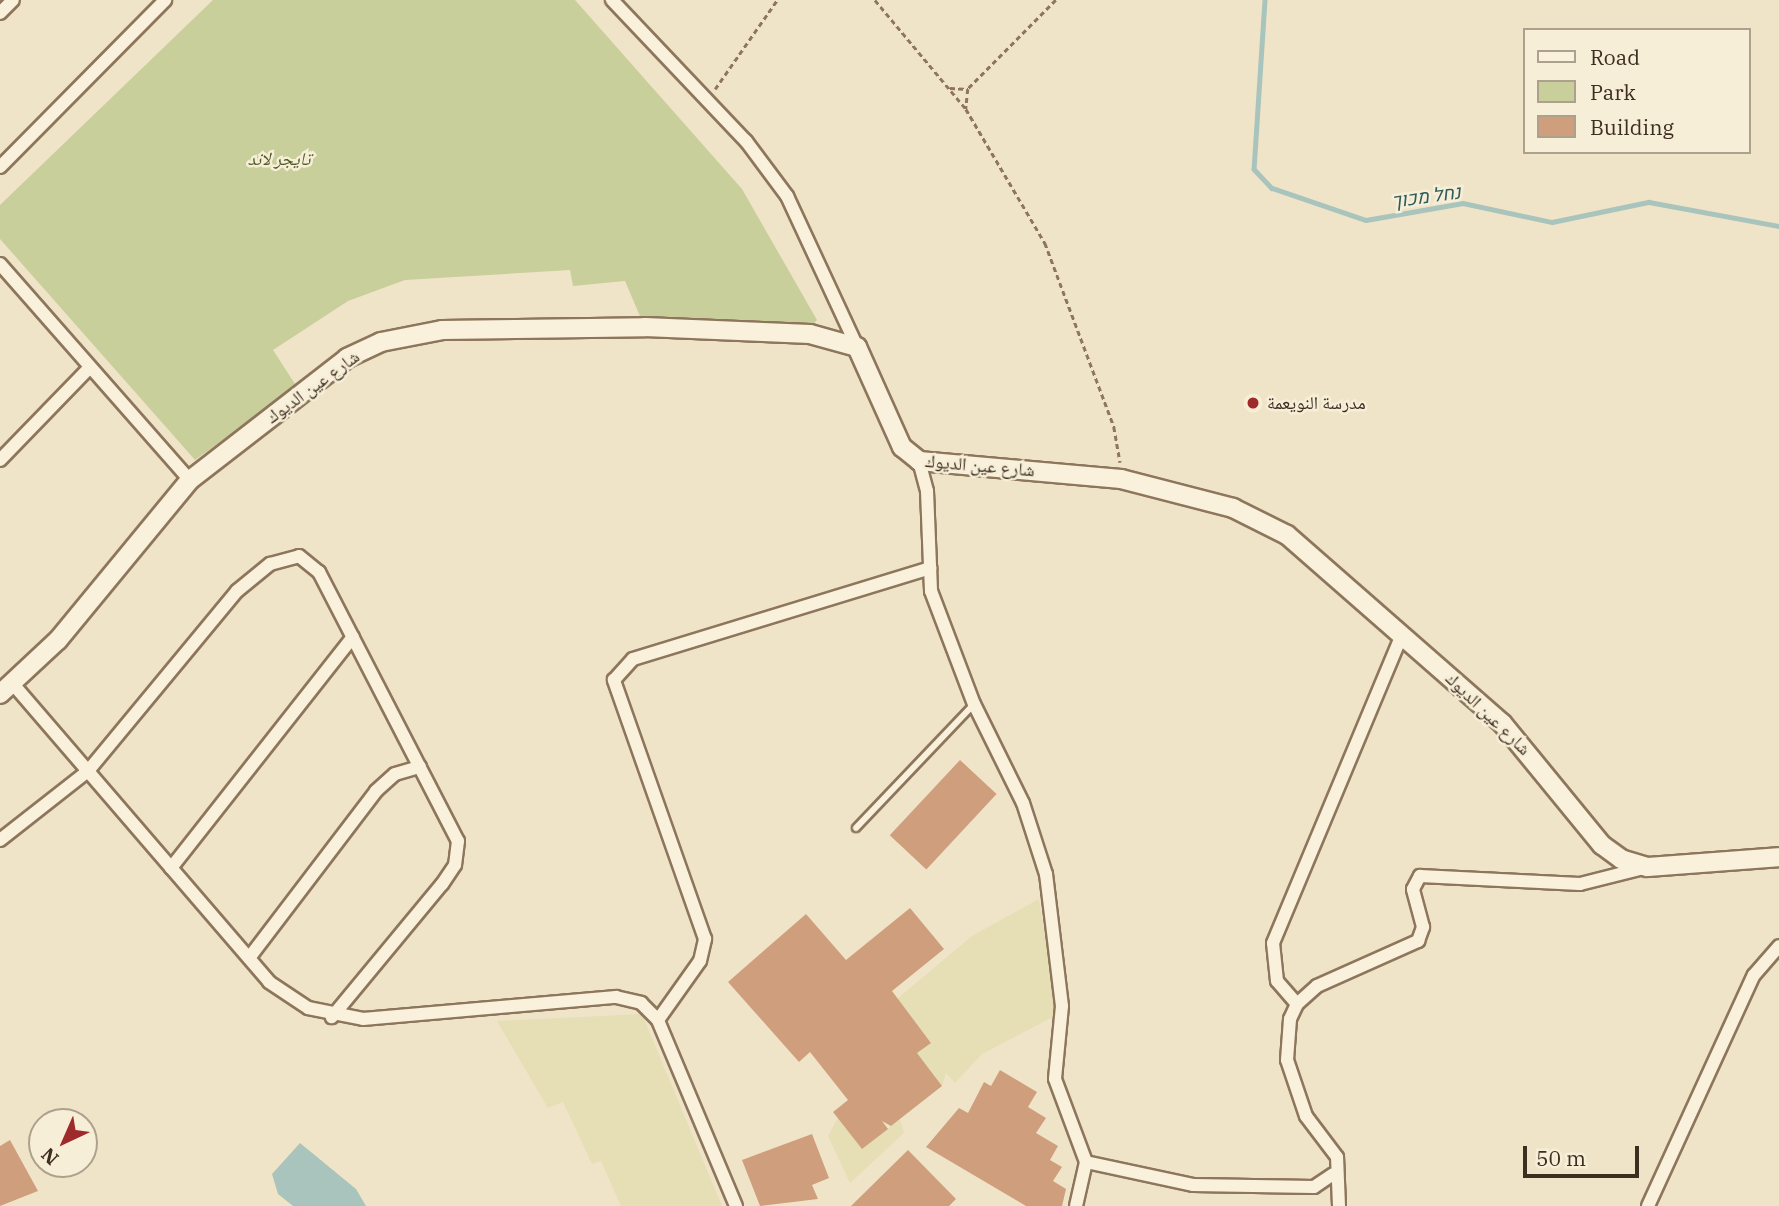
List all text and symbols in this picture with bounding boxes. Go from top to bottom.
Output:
legend [1524,28,1751,154]
text: Road [1590,43,1640,71]
text: Park [1590,78,1636,106]
text: Building [1590,113,1674,141]
park label: تايجر لاند [248,148,310,170]
water label: נחל מכוך [1390,181,1462,213]
street label: شارع عين الديوك [262,346,364,428]
place label: مدرسة النويعمة [1267,392,1366,414]
marker: مدرسة النويعمة [1245,395,1261,411]
street label: شارع عين الديوك [924,450,1036,482]
street label: شارع عين الديوك [1441,668,1535,760]
north arrow [28,1108,98,1178]
scale bar [1527,1132,1642,1176]
text: N [36,1143,64,1171]
text: 50 m [1536,1144,1586,1172]

